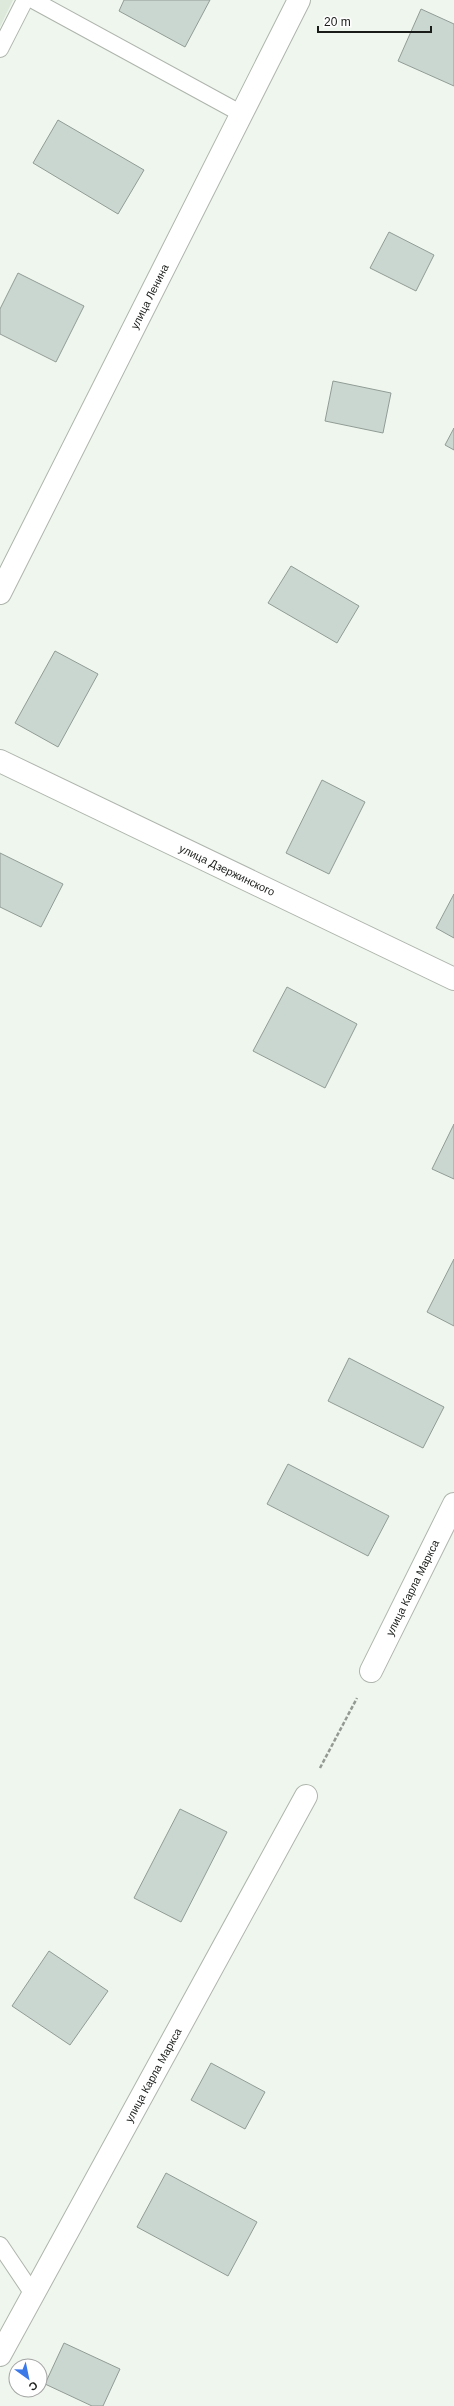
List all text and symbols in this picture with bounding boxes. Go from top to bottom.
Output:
scale bar [318,8,431,34]
text: 20 m [324,15,351,29]
street label: улица Ленина [128,261,171,331]
street label: улица Дзержинского [178,842,277,898]
street label: улица Карла Маркса [384,1537,442,1638]
street label: улица Карла Маркса [123,2025,184,2124]
north arrow [8,2358,48,2398]
text: С [27,2379,40,2394]

